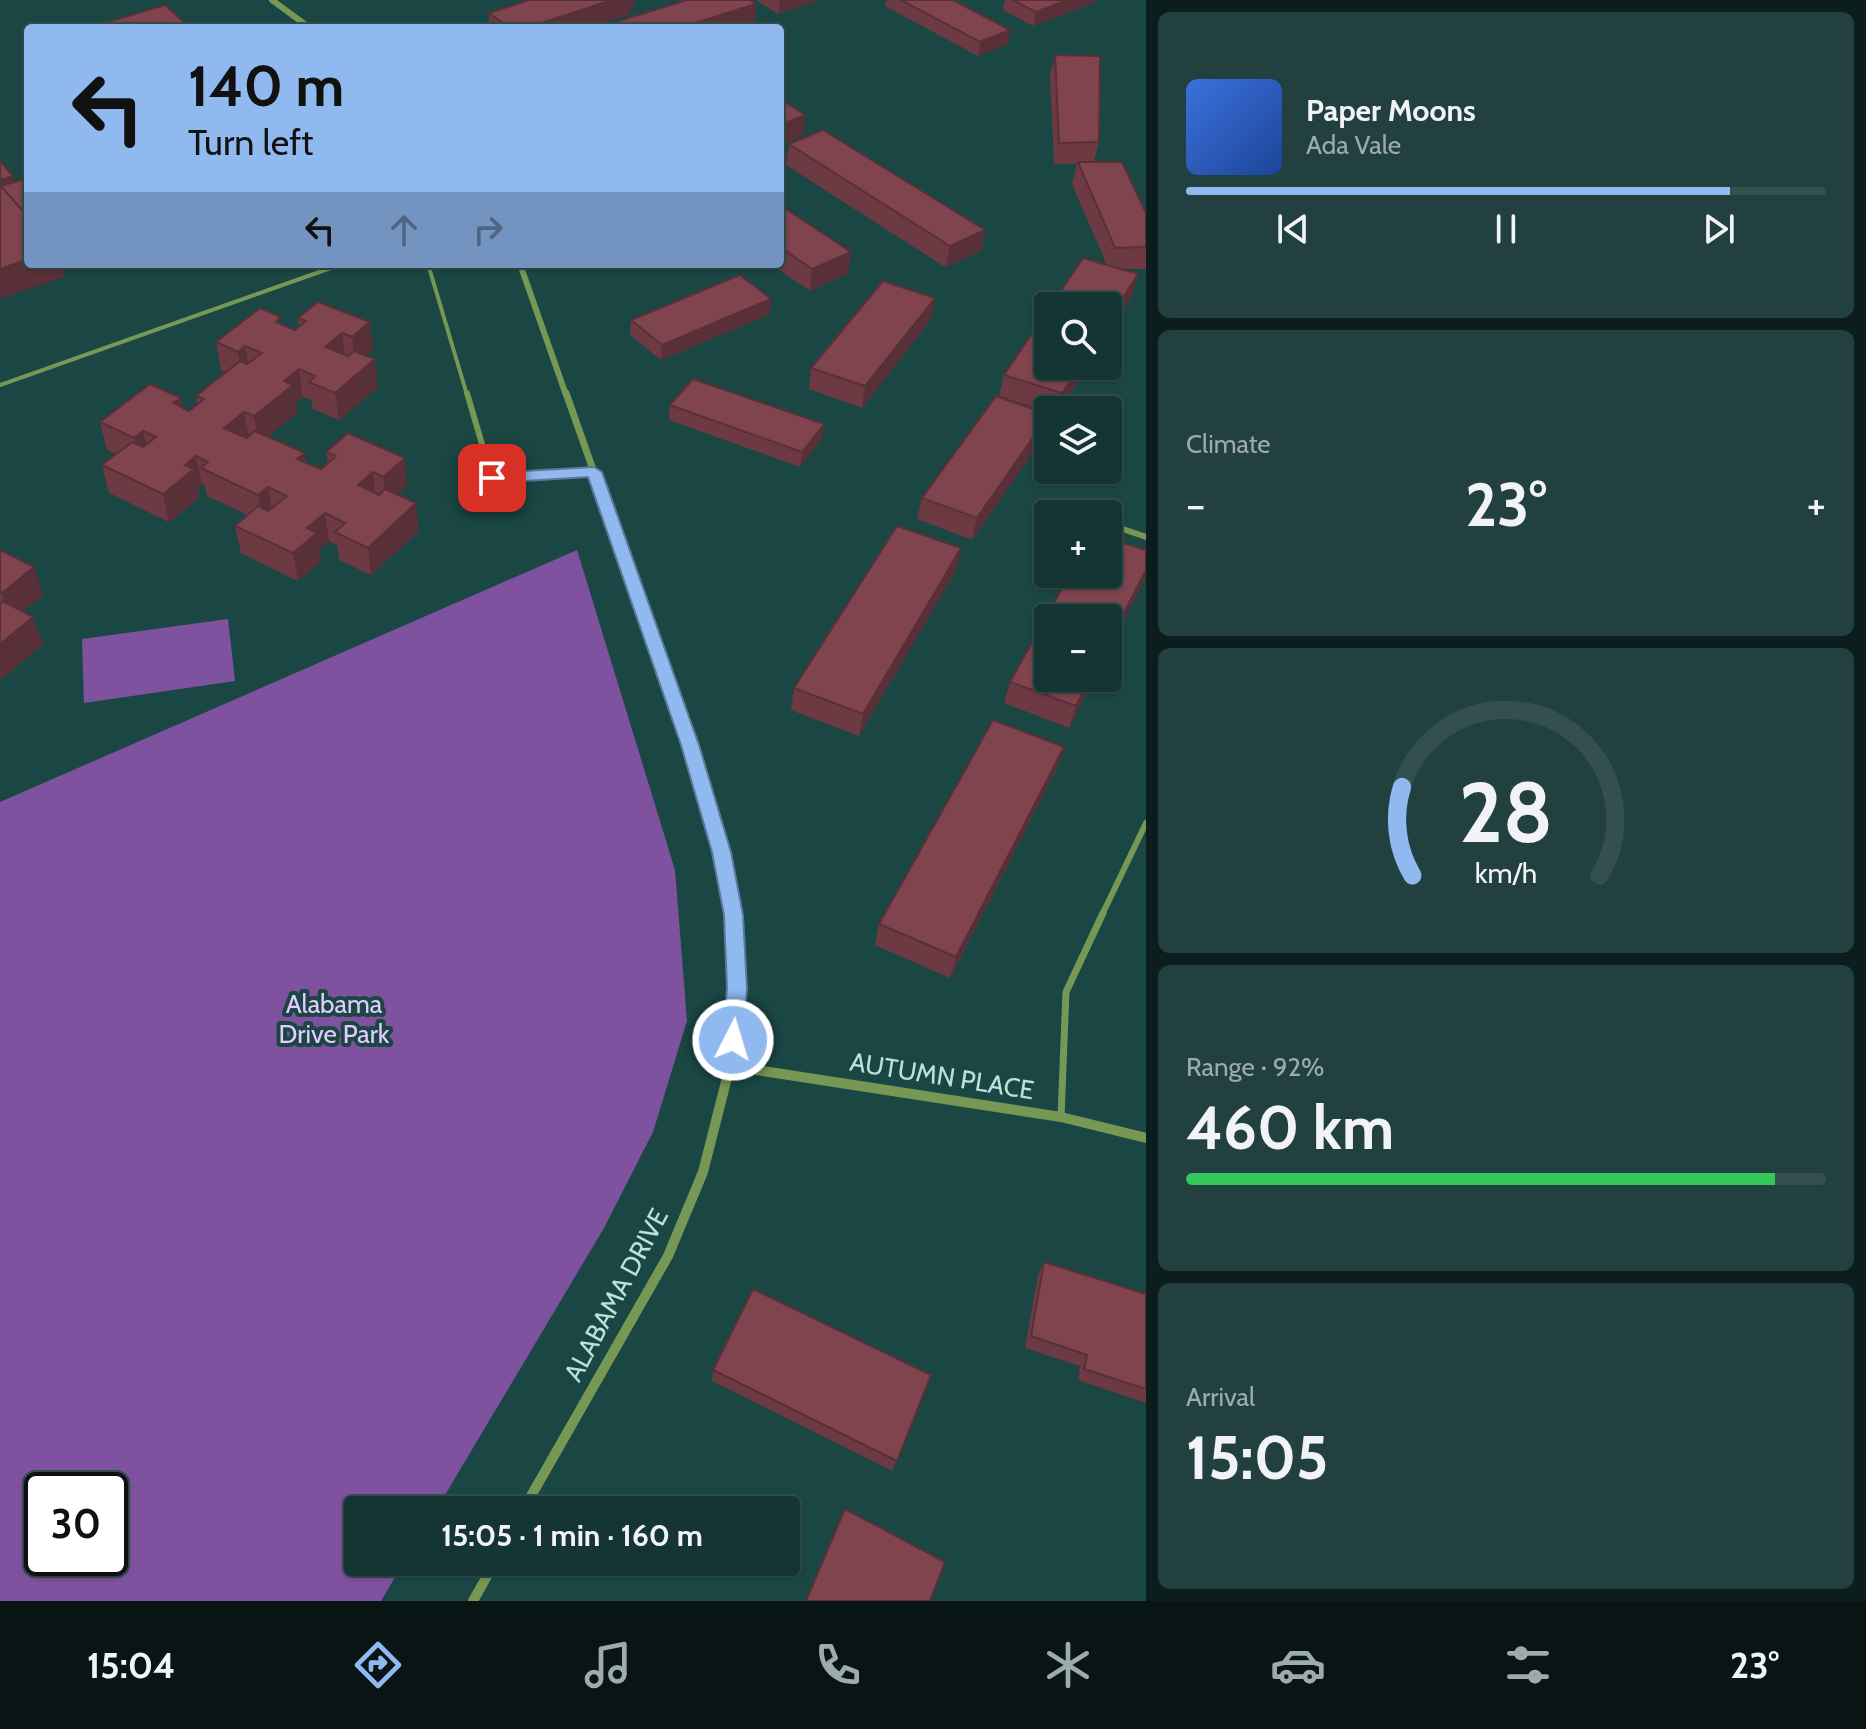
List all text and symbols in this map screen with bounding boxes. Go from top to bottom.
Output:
text: 140 m [188,52,344,120]
icon: left [56,56,160,160]
text: Paper Moons [1306,92,1476,129]
text: Turn left [188,120,313,164]
text: Ada Vale [1306,129,1401,161]
icon: previous [1271,207,1315,251]
icon: pause [1484,207,1528,251]
icon: next [1697,207,1741,251]
icon: left [298,208,342,252]
icon: ahead [382,208,426,252]
icon: right [466,208,510,252]
map controls [1034,292,1122,692]
button: search [1034,292,1122,380]
button: layers [1034,396,1122,484]
text: Climate [1186,428,1271,460]
pin [458,444,526,512]
icon: arrive [470,456,514,500]
text: 23° [1465,468,1547,541]
text: − [1186,478,1205,531]
text: + [1807,478,1826,531]
button: + [1034,500,1122,588]
button: − [1034,604,1122,692]
text: 28 [1459,762,1553,863]
text: km/h [1475,856,1537,891]
park label: Alabama Drive Park [278,988,390,1050]
position arrow [691,998,775,1082]
street label: AUTUMN PLACE [848,1046,1036,1106]
text: Range · 92% [1186,1051,1324,1083]
text: 460 km [1186,1091,1394,1164]
street label: ALABAMA DRIVE [557,1203,675,1387]
text: Arrival [1186,1381,1255,1413]
text: 15:05 [1186,1421,1328,1494]
speed limit sign: 30 [24,1472,128,1576]
text: 15:05 · 1 min · 160 m [441,1517,703,1554]
icon: directions [350,1637,406,1693]
icon: music [580,1637,636,1693]
icon: phone [810,1637,866,1693]
icon: climate [1040,1637,1096,1693]
icon: car [1270,1637,1326,1693]
icon: filters [1500,1637,1556,1693]
text: 15:04 [87,1643,175,1687]
text: 23° [1730,1643,1779,1687]

